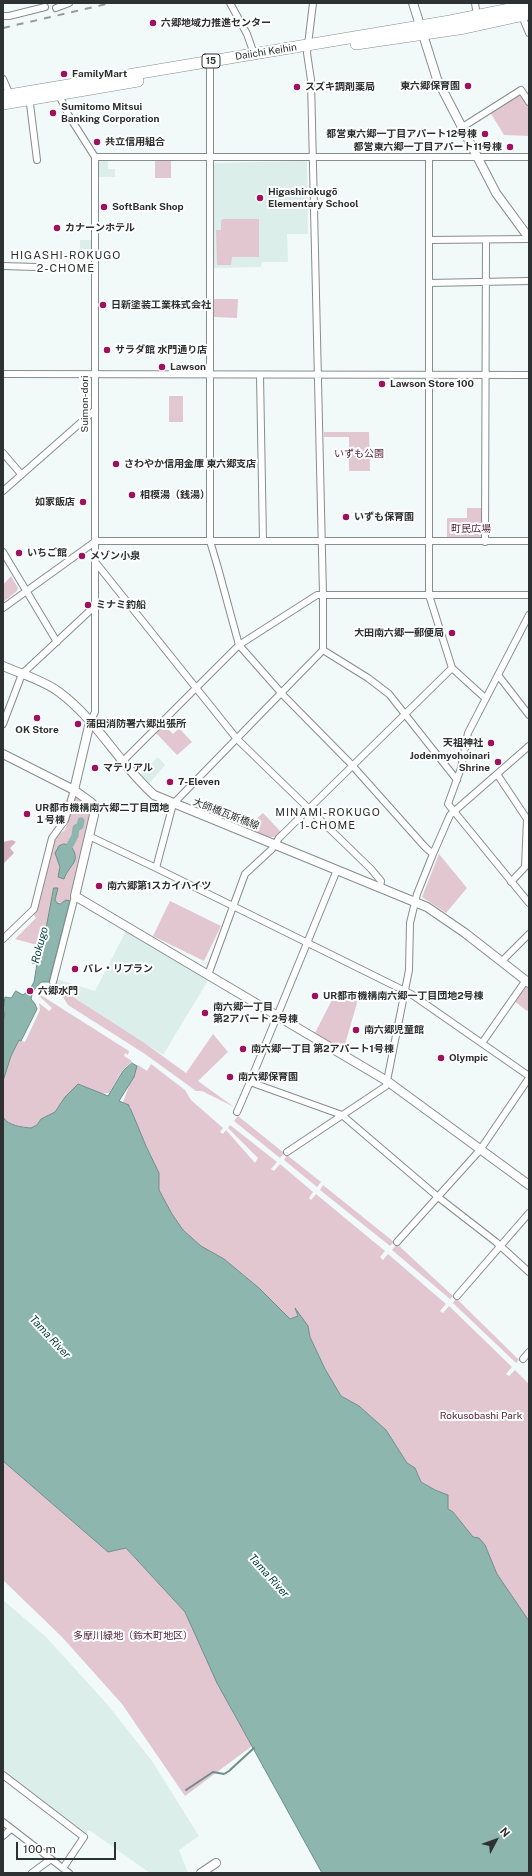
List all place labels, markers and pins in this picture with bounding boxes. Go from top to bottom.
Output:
place label: 六郷地域力推進センター [161,17,271,29]
marker: 六郷地域力推進センター [148,18,158,28]
place label: FamilyMart [72,68,127,80]
marker: FamilyMart [59,69,69,79]
place label: 東六郷保育園 [400,80,460,92]
place label: スズキ調剤薬局 [305,81,375,93]
marker: 東六郷保育園 [463,81,473,91]
marker: スズキ調剤薬局 [292,82,302,92]
place label: Sumitomo Mitsui Banking Corporation [61,101,159,124]
marker: Sumitomo Mitsui Banking Corporation [48,108,58,118]
place label: 都営東六郷一丁目アパート12号棟 [326,128,477,140]
marker: 都営東六郷一丁目アパート12号棟 [480,129,490,139]
place label: 共立信用組合 [105,136,165,148]
marker: 共立信用組合 [92,137,102,147]
place label: 都営東六郷一丁目アパート11号棟 [353,141,502,153]
marker: 都営東六郷一丁目アパート11号棟 [505,142,515,152]
place label: Higashirokugō Elementary School [268,186,358,210]
marker: Higashirokugō Elementary School [255,193,265,203]
place label: SoftBank Shop [112,201,184,213]
marker: SoftBank Shop [99,202,109,212]
place label: カナーンホテル [65,222,135,234]
marker: カナーンホテル [52,223,62,233]
place label: 日新塗装工業株式会社 [111,299,211,311]
marker: 日新塗装工業株式会社 [98,300,108,310]
place label: サラダ館 水門通り店 [115,344,207,356]
marker: サラダ館 水門通り店 [102,345,112,355]
place label: Lawson [170,361,206,373]
marker: Lawson [157,362,167,372]
place label: Lawson Store 100 [390,378,474,390]
marker: Lawson Store 100 [377,379,387,389]
place label: さわやか信用金庫 東六郷支店 [124,458,256,470]
marker: さわやか信用金庫 東六郷支店 [111,459,121,469]
place label: 相模湯（銭湯） [140,489,210,501]
marker: 相模湯（銭湯） [127,490,137,500]
place label: 如家飯店 [35,496,75,508]
marker: 如家飯店 [78,497,88,507]
place label: いずも保育園 [354,511,414,523]
marker: いずも保育園 [341,512,351,522]
place label: いちご館 [27,547,67,559]
marker: いちご館 [14,548,24,558]
place label: メゾン小泉 [90,550,140,562]
marker: メゾン小泉 [77,551,87,561]
place label: ミナミ釣船 [96,599,146,611]
marker: ミナミ釣船 [83,600,93,610]
place label: 大田南六郷一郵便局 [354,627,444,639]
marker: 大田南六郷一郵便局 [447,628,457,638]
marker: OK Store [32,713,42,723]
place label: 蒲田消防署六郷出張所 [86,718,186,730]
marker: 蒲田消防署六郷出張所 [73,719,83,729]
place label: OK Store [15,724,59,736]
place label: 天祖神社 [443,737,483,749]
marker: 天祖神社 [486,738,496,748]
place label: Jodenmyohoinari Shrine [410,750,490,774]
marker: Jodenmyohoinari Shrine [493,757,503,767]
place label: マテリアル [103,762,153,774]
marker: マテリアル [90,763,100,773]
place label: 7-Eleven [178,776,220,788]
marker: 7-Eleven [165,777,175,787]
place label: UR都市機構南六郷二丁目団地 １号棟 [35,802,169,826]
marker: UR都市機構南六郷二丁目団地 １号棟 [22,809,32,819]
place label: 南六郷第1スカイハイツ [107,880,211,892]
marker: 南六郷第1スカイハイツ [94,881,104,891]
place label: パレ・リプラン [83,963,153,975]
marker: パレ・リプラン [70,964,80,974]
place label: 六郷水門 [38,985,78,997]
marker: 六郷水門 [25,986,35,996]
place label: UR都市機構南六郷一丁目団地2号棟 [323,990,484,1002]
marker: UR都市機構南六郷一丁目団地2号棟 [310,991,320,1001]
place label: 南六郷一丁目 第2アパート 2号棟 [213,1001,298,1024]
marker: 南六郷一丁目 第2アパート 2号棟 [200,1008,210,1018]
place label: 南六郷児童館 [364,1024,424,1036]
marker: 南六郷児童館 [351,1025,361,1035]
place label: 南六郷一丁目 第2アパート1号棟 [251,1043,394,1055]
marker: 南六郷一丁目 第2アパート1号棟 [238,1044,248,1054]
place label: Olympic [449,1052,488,1064]
marker: Olympic [436,1053,446,1063]
place label: 南六郷保育園 [238,1071,298,1083]
marker: 南六郷保育園 [225,1072,235,1082]

